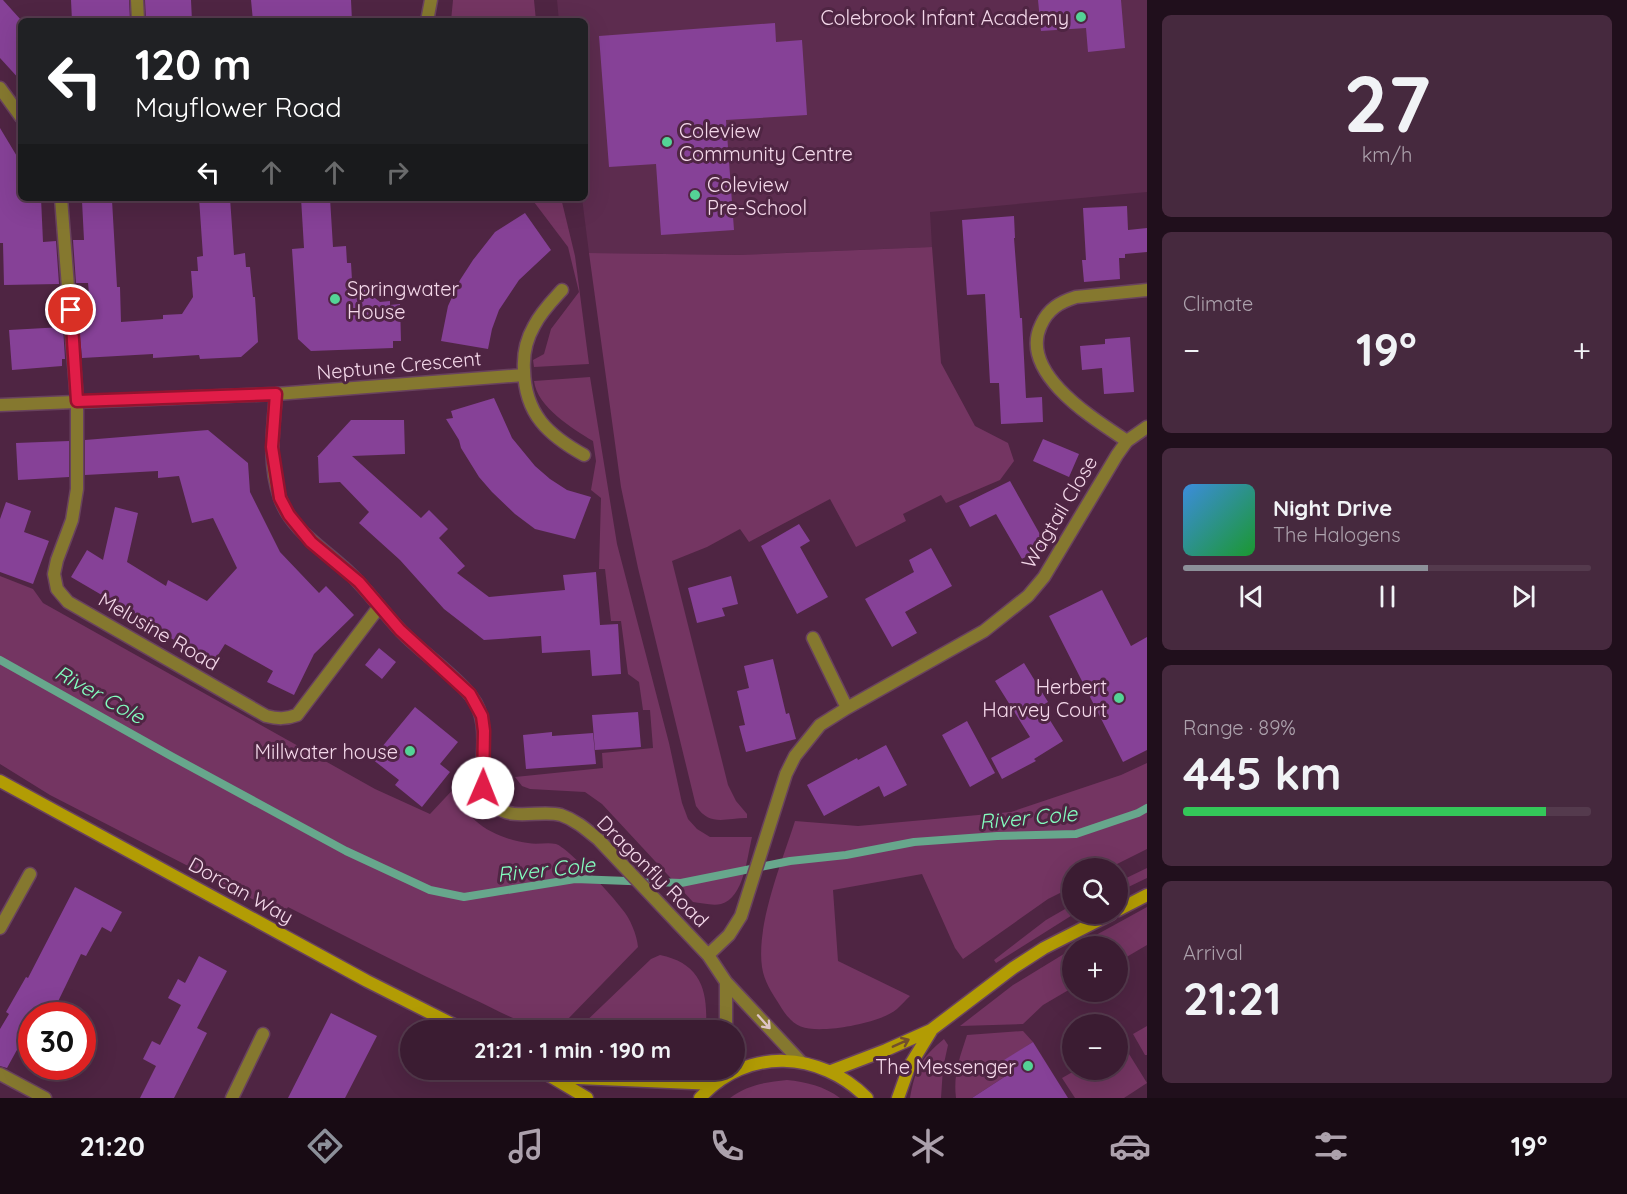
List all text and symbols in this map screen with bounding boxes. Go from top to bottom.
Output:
place label: Colebrook Infant Academy [820,5,1069,30]
marker: Colebrook Infant Academy [1074,10,1088,24]
text: 120 m [135,38,252,91]
icon: left [36,42,114,120]
text: 27 [1343,54,1431,152]
text: Mayflower Road [135,90,342,124]
place label: Coleview Community Centre [679,118,853,166]
marker: Coleview Community Centre [660,135,674,149]
text: km/h [1362,142,1412,167]
icon: left [192,156,225,189]
icon: ahead [255,156,288,189]
icon: ahead [318,156,351,189]
icon: right [381,156,414,189]
place label: Coleview Pre-School [707,172,807,220]
marker: Coleview Pre-School [688,188,702,202]
place label: Springwater House [347,276,460,324]
pin [45,284,96,335]
text: Climate [1183,291,1253,316]
marker: Springwater House [328,292,342,306]
icon: arrive [54,293,87,326]
text: 19° [1356,321,1417,377]
text: − [1183,329,1200,370]
text: + [1572,329,1591,370]
street label: Neptune Crescent [315,345,483,385]
street label: Wagtail Close [1016,451,1102,573]
text: Night Drive [1273,494,1392,522]
text: The Halogens [1273,522,1401,547]
icon: previous [1235,580,1268,613]
icon: pause [1371,580,1404,613]
icon: next [1507,580,1540,613]
street label: Melusine Road [94,586,224,676]
water label: River Cole [51,659,150,730]
place label: Herbert Harvey Court [982,674,1107,722]
marker: Herbert Harvey Court [1112,691,1126,705]
text: Range · 89% [1183,715,1296,740]
place label: Millwater house [254,739,398,764]
marker: Millwater house [403,744,417,758]
text: 445 km [1183,745,1342,801]
position arrow [451,756,515,820]
water label: River Cole [978,800,1079,834]
street label: Dragonfly Road [592,810,714,932]
street label: Dorcan Way [184,851,298,929]
water label: River Cole [496,851,597,887]
map controls [1062,858,1128,1080]
button: search [1062,858,1128,924]
button: + [1062,936,1128,1002]
text: Arrival [1183,940,1243,965]
text: 21:21 [1183,970,1282,1026]
speed limit sign: 30 [18,1002,96,1080]
one-way arrow [757,1014,771,1029]
button: − [1062,1014,1128,1080]
text: 21:21 · 1 min · 190 m [474,1036,671,1064]
one-way arrow [892,1037,910,1048]
place label: The Messenger [875,1054,1016,1079]
marker: The Messenger [1021,1059,1035,1073]
icon: directions [304,1125,346,1167]
icon: music [505,1125,547,1167]
icon: phone [706,1125,748,1167]
icon: climate [907,1125,949,1167]
icon: car [1109,1125,1151,1167]
icon: filters [1310,1125,1352,1167]
text: 21:20 [80,1129,145,1163]
text: 19° [1511,1129,1547,1163]

